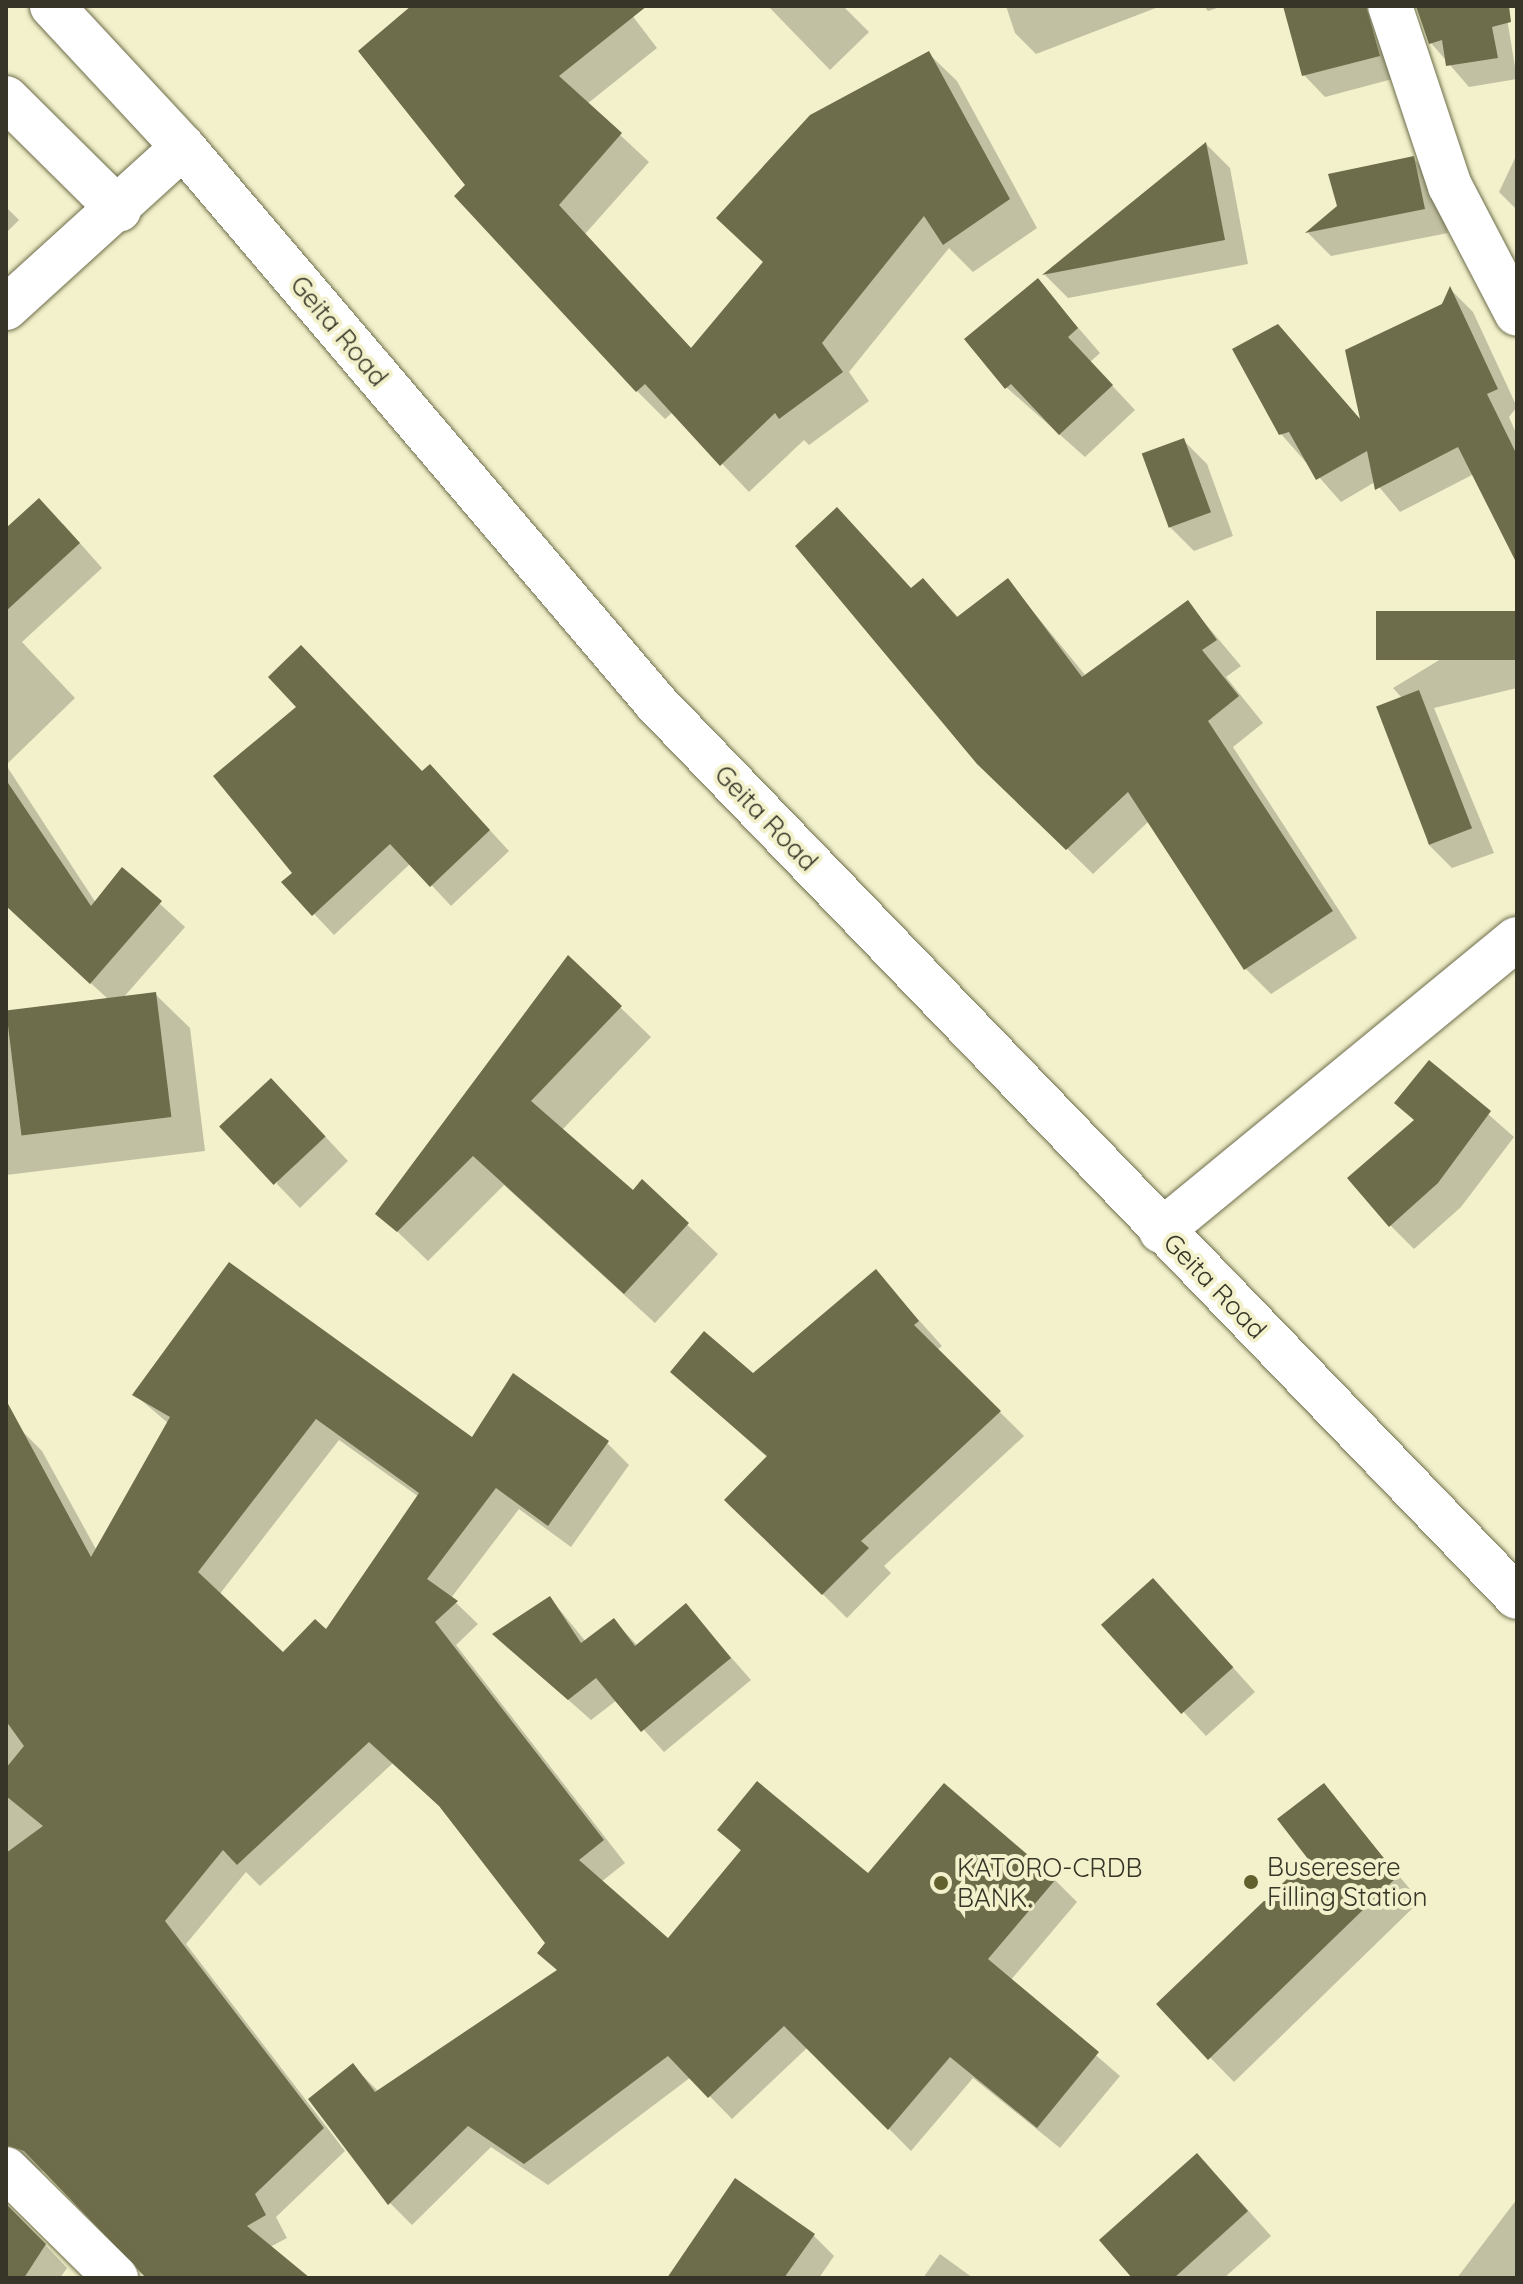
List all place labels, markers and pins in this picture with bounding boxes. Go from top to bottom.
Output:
place label: Buseresere Filling Station [1267,1851,1427,1912]
place label: KATORO-CRDB BANK. [957,1852,1142,1914]
marker: Buseresere Filling Station [1242,1873,1260,1891]
marker: KATORO-CRDB BANK. [932,1874,950,1892]

